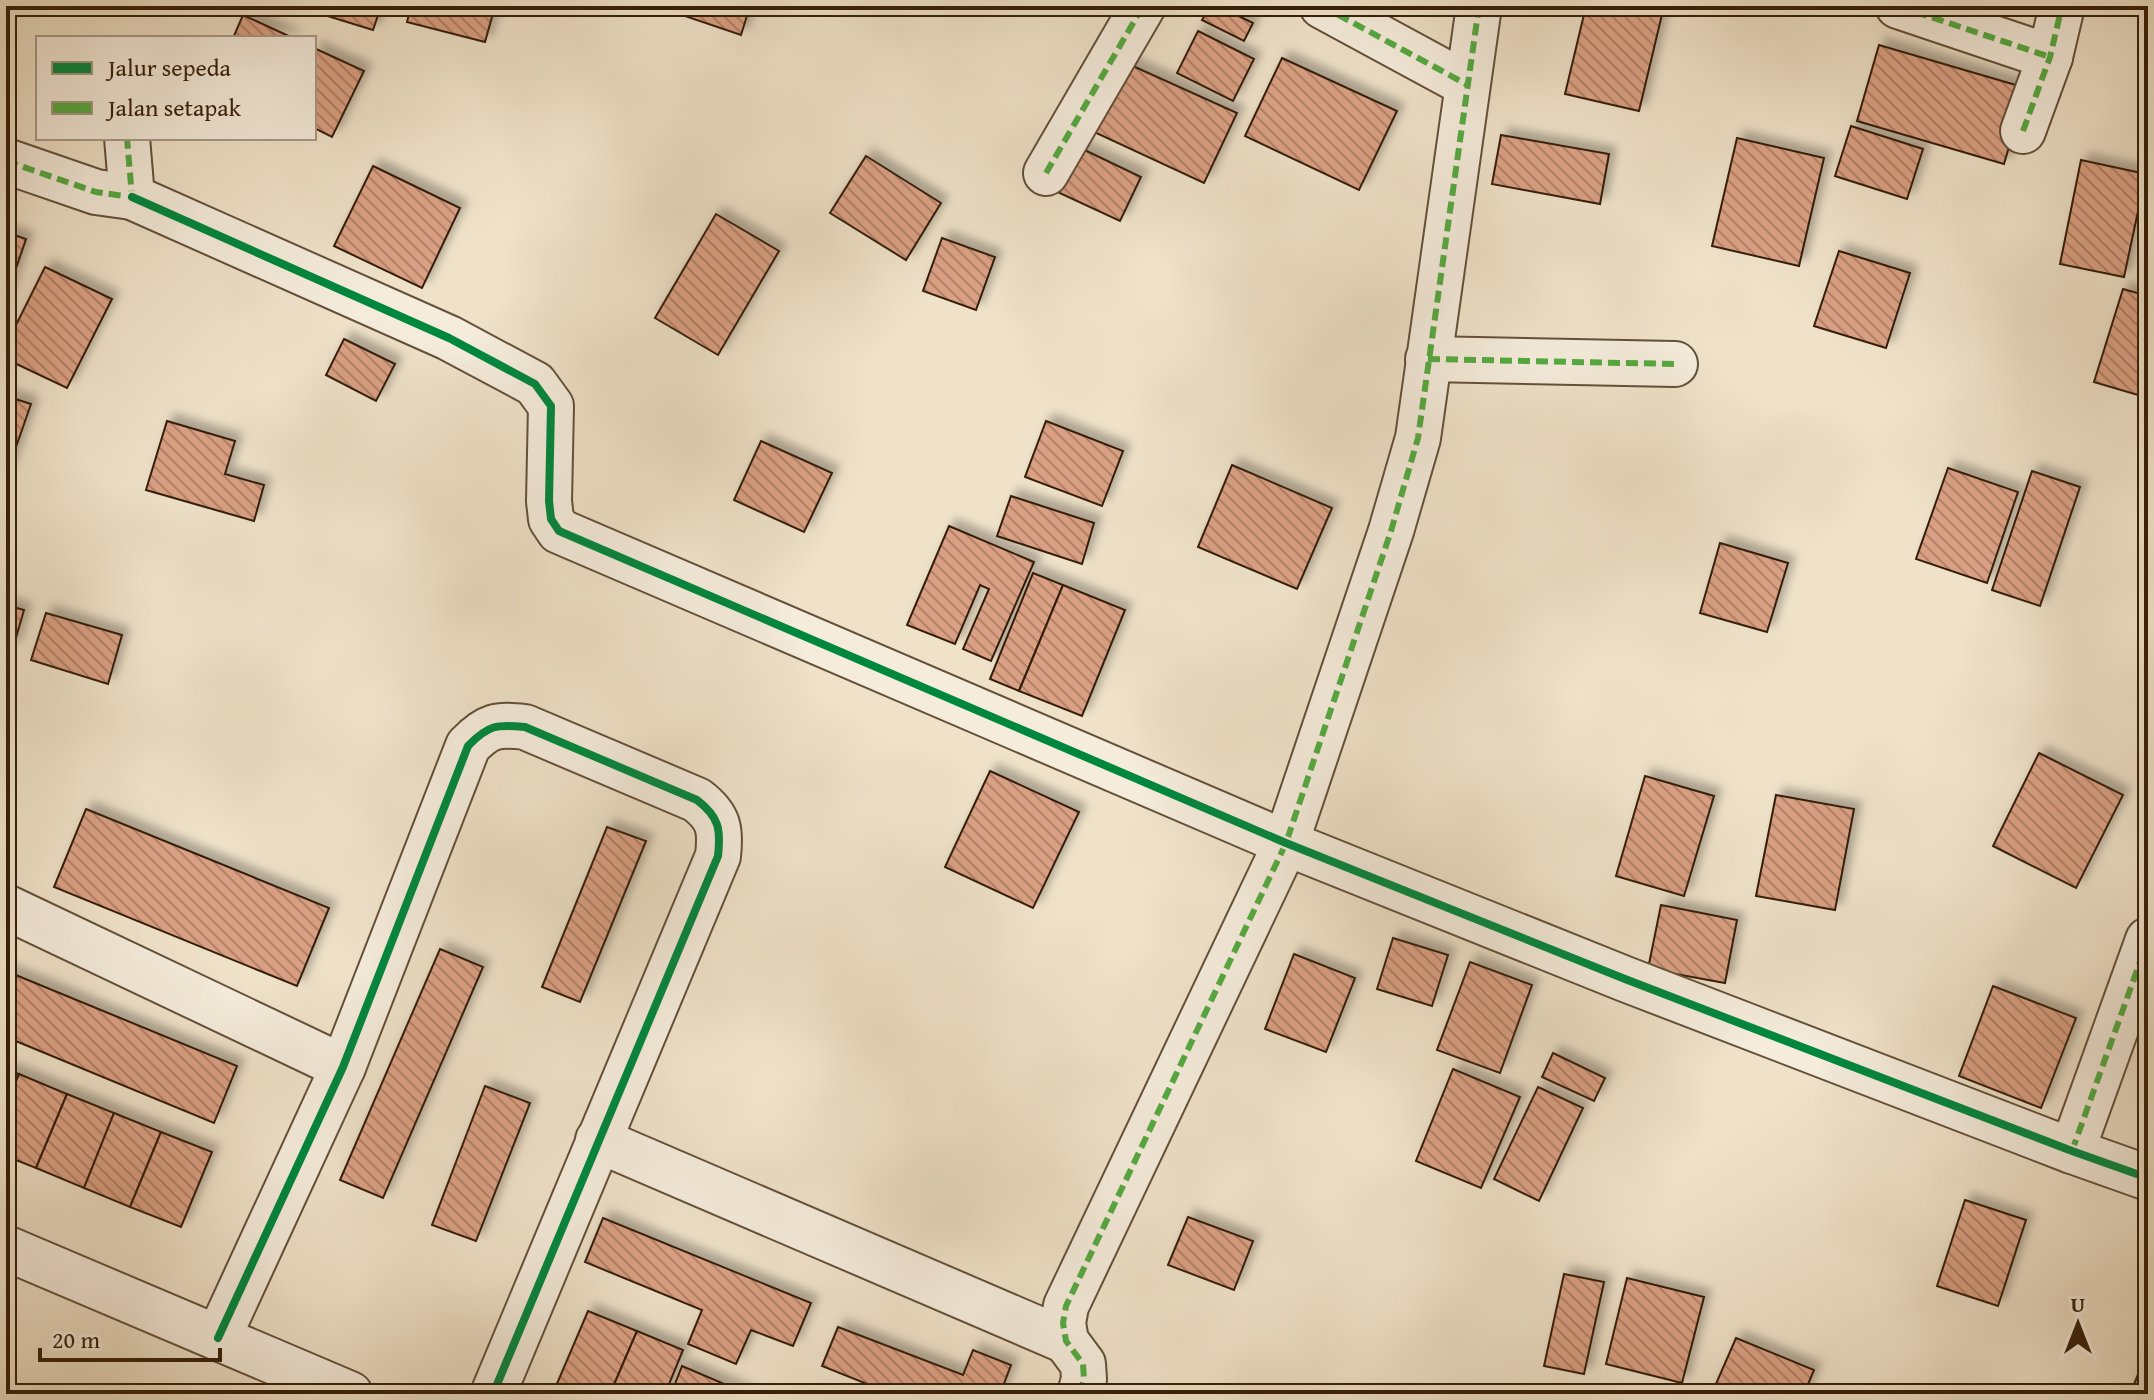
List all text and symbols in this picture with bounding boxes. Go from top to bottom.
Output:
legend [36,36,316,140]
text: Jalur sepeda [105,50,232,85]
text: Jalan setapak [105,90,242,125]
north arrow [2038,1284,2118,1364]
text: U [2071,1288,2086,1320]
scale bar [40,1312,220,1362]
text: 20 m [52,1322,100,1357]

